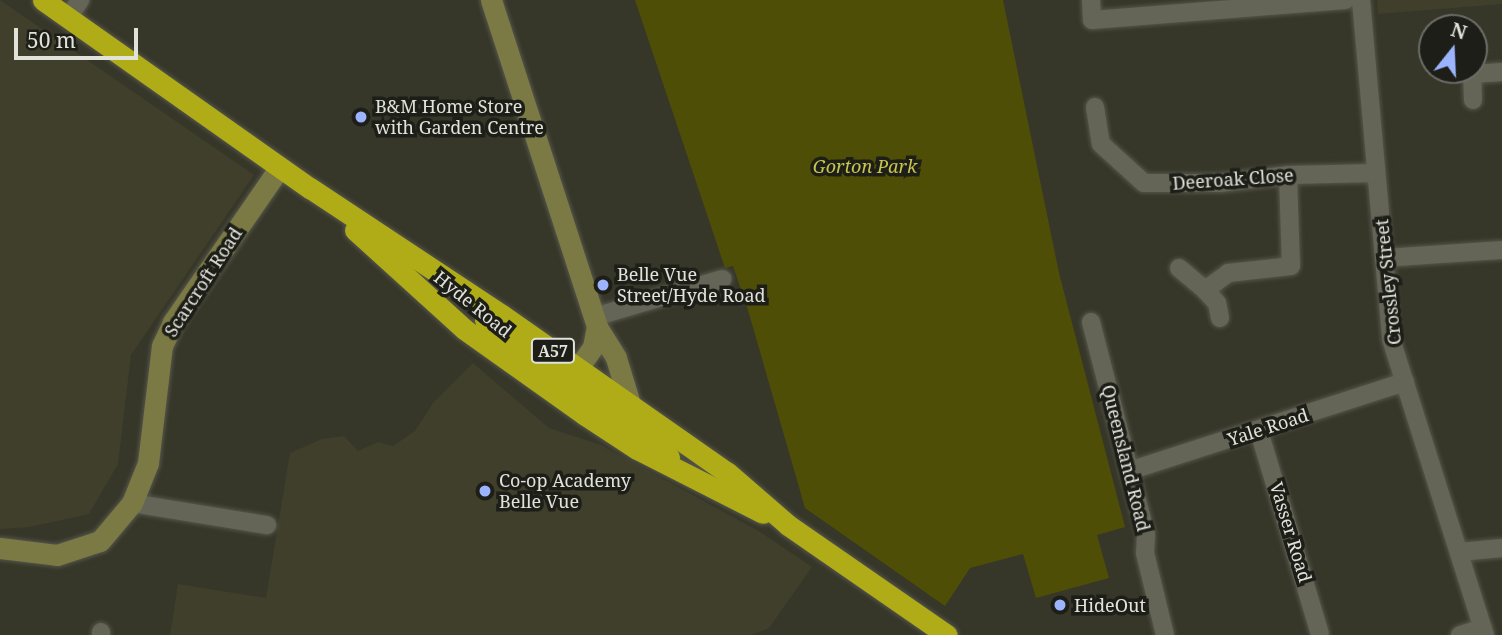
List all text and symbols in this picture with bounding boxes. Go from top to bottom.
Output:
scale bar [18,14,142,58]
north arrow [1418,14,1488,84]
text: N [1448,16,1470,46]
text: 50 m [27,26,76,54]
place label: B&M Home Store with Garden Centre [375,96,544,138]
marker: B&M Home Store with Garden Centre [353,109,369,125]
park label: Gorton Park [813,155,917,177]
street label: Deeroak Close [1172,164,1294,194]
street label: Crossley Street [1371,218,1405,346]
street label: Scarcroft Road [160,223,246,341]
place label: Belle Vue Street/Hyde Road [617,264,766,306]
street label: Hyde Road [430,266,516,342]
marker: Belle Vue Street/Hyde Road [595,277,611,293]
road number: A57 [530,338,576,364]
street label: Queensland Road [1097,383,1155,533]
street label: Yale Road [1225,404,1311,450]
place label: Co-op Academy Belle Vue [499,470,631,512]
street label: Vasser Road [1266,479,1316,585]
marker: Co-op Academy Belle Vue [477,483,493,499]
place label: HideOut [1074,594,1146,616]
marker: HideOut [1052,597,1068,613]

